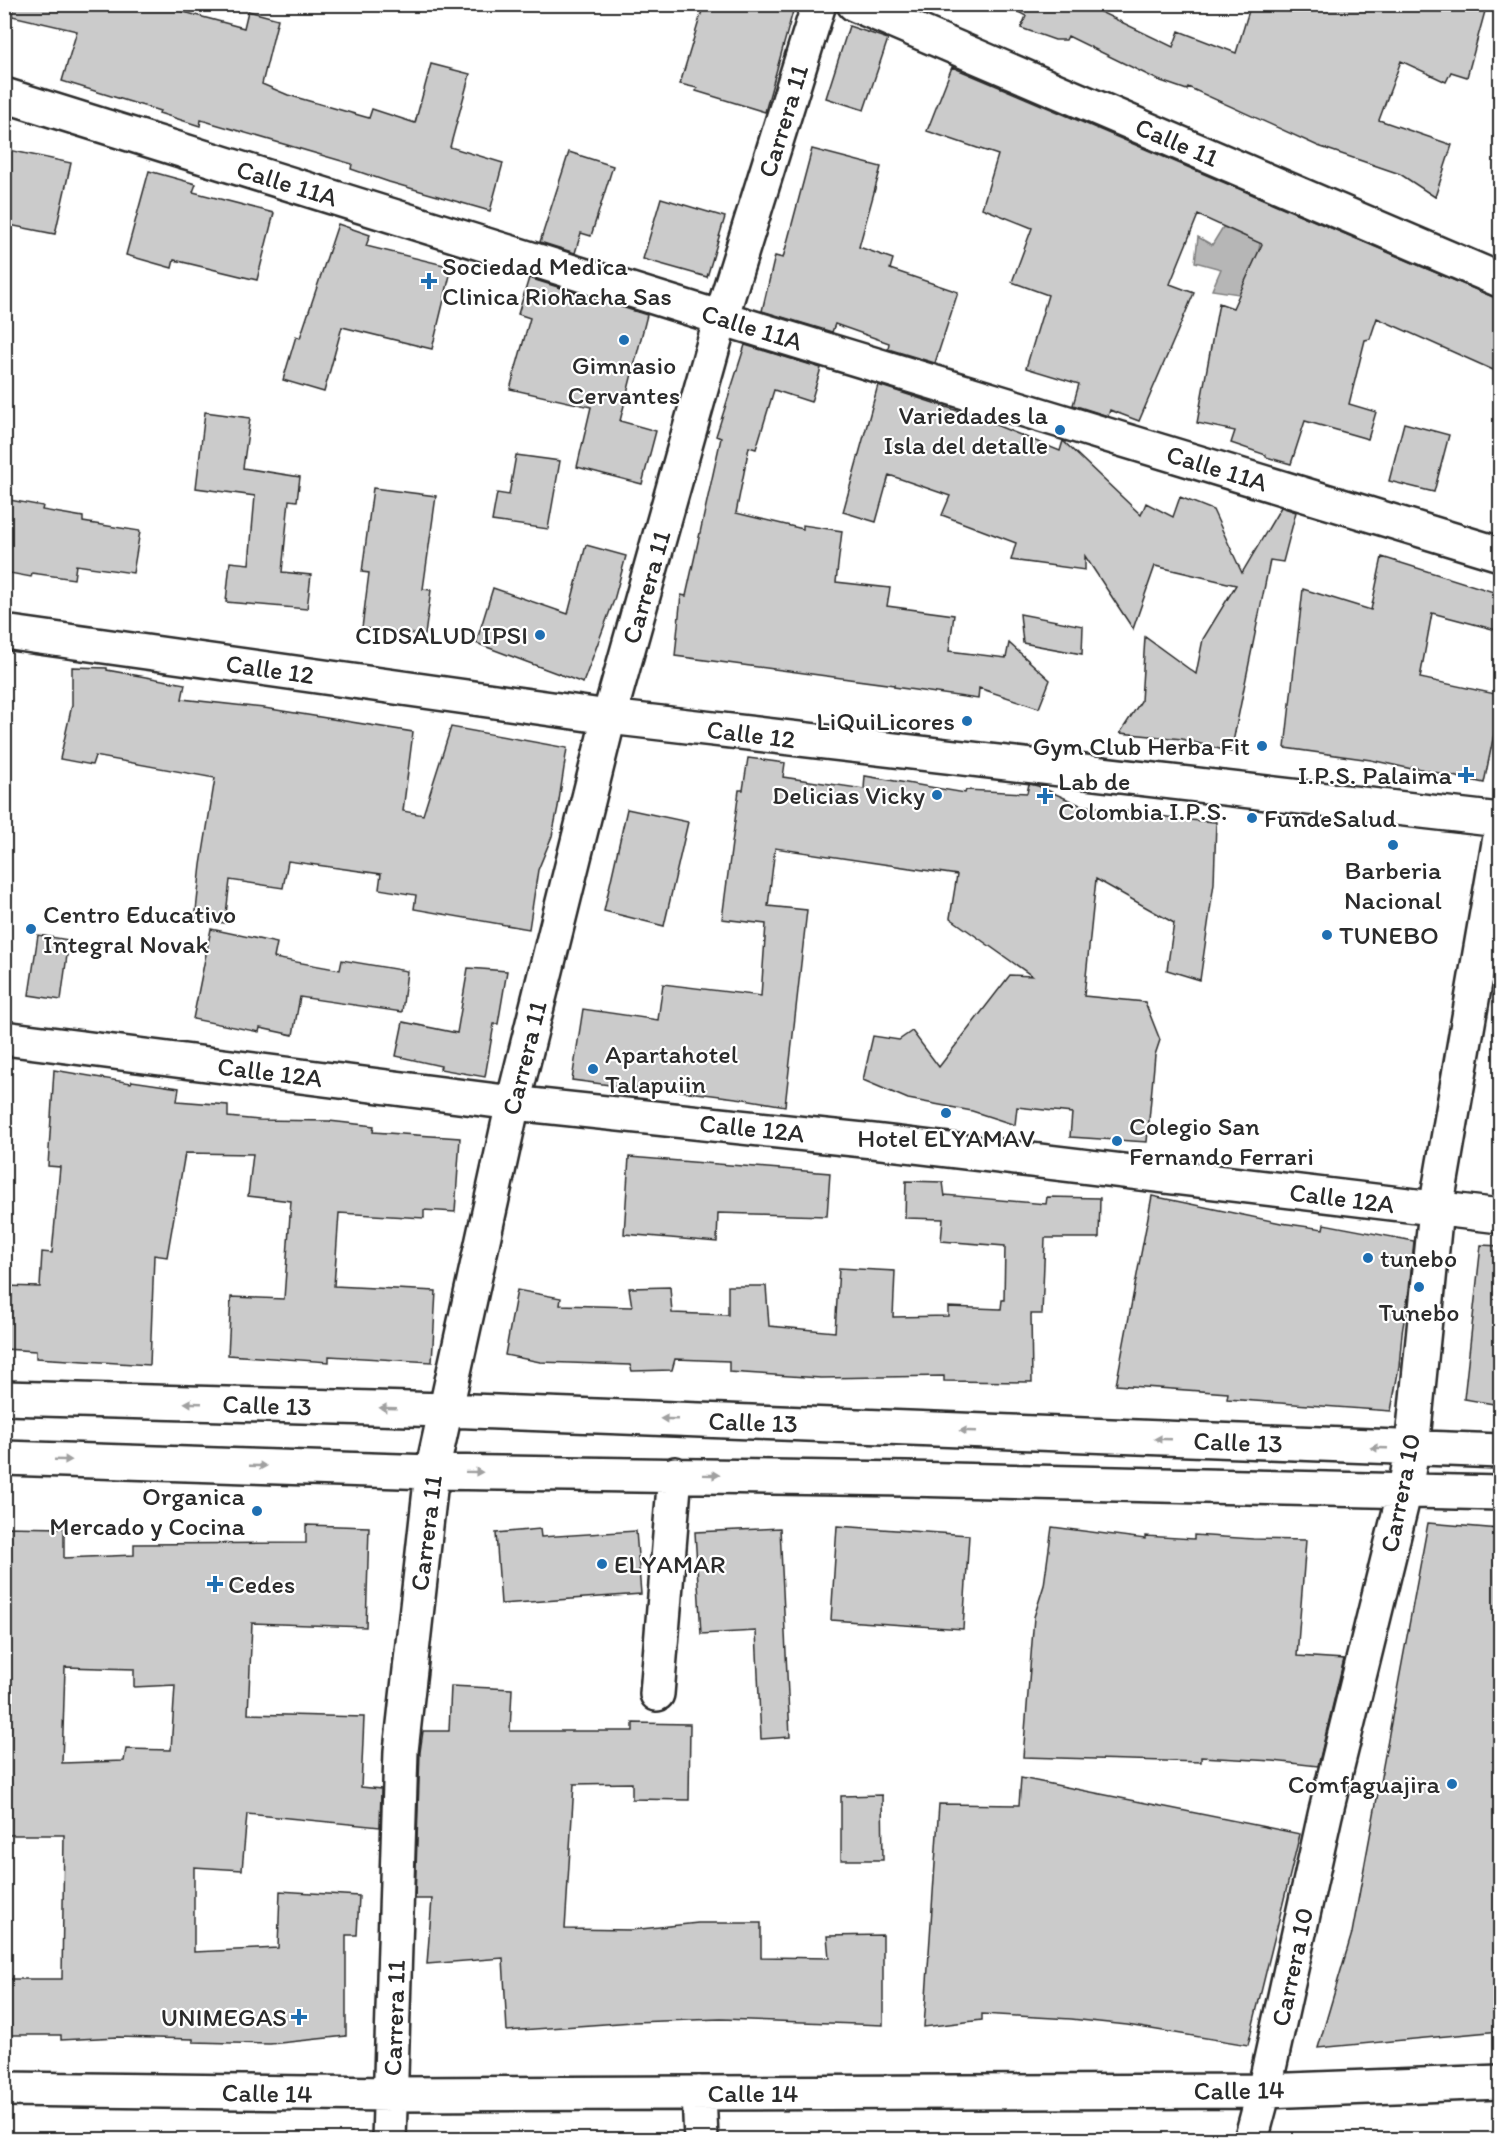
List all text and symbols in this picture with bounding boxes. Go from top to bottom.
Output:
street label: Carrera 11 [751,61,815,181]
street label: Calle 11 [1131,110,1223,174]
street label: Calle 11A [233,153,342,214]
place label: Sociedad Medica Clinica Riohacha Sas [442,250,672,312]
marker: Sociedad Medica Clinica Riohacha Sas [420,272,438,290]
street label: Calle 11A [698,297,807,358]
marker: Gimnasio Cervantes [617,333,631,347]
place label: Gimnasio Cervantes [568,349,680,411]
place label: Variedades la Isla del detalle [883,399,1049,461]
marker: Variedades la Isla del detalle [1053,423,1067,437]
street label: Calle 11A [1163,438,1272,499]
street label: Carrera 11 [615,527,677,647]
place label: CIDSALUD IPSI [355,619,528,651]
marker: CIDSALUD IPSI [533,628,547,642]
street label: Calle 12 [224,647,317,691]
place label: LiQuiLicores [816,705,955,737]
street label: Calle 12 [705,713,797,755]
marker: LiQuiLicores [960,714,974,728]
place label: Gym Club Herba Fit [1032,730,1250,762]
marker: Gym Club Herba Fit [1255,739,1269,753]
place label: I.P.S. Palaima [1298,759,1452,791]
place label: Lab de Colombia I.P.S. [1058,765,1227,827]
marker: I.P.S. Palaima [1457,766,1475,784]
place label: Delicias Vicky [772,779,925,811]
marker: Lab de Colombia I.P.S. [1036,787,1054,805]
marker: Delicias Vicky [930,788,944,802]
place label: FundeSalud [1264,802,1397,834]
marker: FundeSalud [1245,811,1259,825]
marker: Barberia Nacional [1386,838,1400,852]
place label: Barberia Nacional [1344,854,1442,916]
place label: Centro Educativo Integral Novak [43,898,236,960]
place label: TUNEBO [1339,919,1439,951]
marker: Centro Educativo Integral Novak [24,922,38,936]
marker: TUNEBO [1320,928,1334,942]
street label: Carrera 11 [494,998,554,1118]
place label: Apartahotel Talapuiin [605,1038,738,1100]
street label: Calle 12A [216,1050,325,1094]
marker: Apartahotel Talapuiin [586,1062,600,1076]
marker: Hotel ELYAMAV [939,1106,953,1120]
street label: Calle 12A [698,1107,807,1149]
place label: Colegio San Fernando Ferrari [1129,1110,1314,1172]
place label: Hotel ELYAMAV [857,1122,1035,1154]
marker: Colegio San Fernando Ferrari [1110,1134,1124,1148]
street label: Calle 12A [1288,1176,1397,1220]
place label: tunebo [1380,1242,1457,1274]
marker: tunebo [1361,1251,1375,1265]
marker: Tunebo [1412,1280,1426,1294]
place label: Tunebo [1379,1296,1459,1328]
street label: Calle 13 [222,1387,312,1423]
one-way arrow [183,1398,202,1408]
one-way arrow [378,1403,397,1413]
street label: Calle 13 [708,1404,798,1440]
one-way arrow [659,1414,678,1423]
street label: Calle 13 [1193,1424,1283,1460]
one-way arrow [959,1426,978,1435]
street label: Carrera 10 [1373,1431,1427,1555]
one-way arrow [1154,1434,1173,1443]
one-way arrow [1370,1443,1389,1452]
one-way arrow [53,1455,72,1464]
one-way arrow [248,1461,267,1471]
one-way arrow [464,1467,483,1477]
one-way arrow [701,1470,720,1480]
street label: Carrera 11 [403,1473,449,1593]
place label: Organica Mercado y Cocina [49,1480,246,1542]
marker: Organica Mercado y Cocina [250,1504,264,1518]
place label: ELYAMAR [614,1548,726,1580]
marker: ELYAMAR [595,1557,609,1571]
place label: Cedes [228,1568,295,1600]
marker: Cedes [206,1575,224,1593]
place label: Comfaguajira [1288,1768,1440,1800]
marker: Comfaguajira [1445,1777,1459,1791]
street label: Carrera 10 [1264,1905,1320,2029]
street label: Carrera 11 [376,1959,412,2077]
place label: UNIMEGAS [161,2001,287,2033]
marker: UNIMEGAS [292,2010,306,2024]
street label: Calle 14 [1193,2073,1285,2107]
street label: Calle 14 [221,2076,313,2110]
street label: Calle 14 [708,2077,799,2109]

